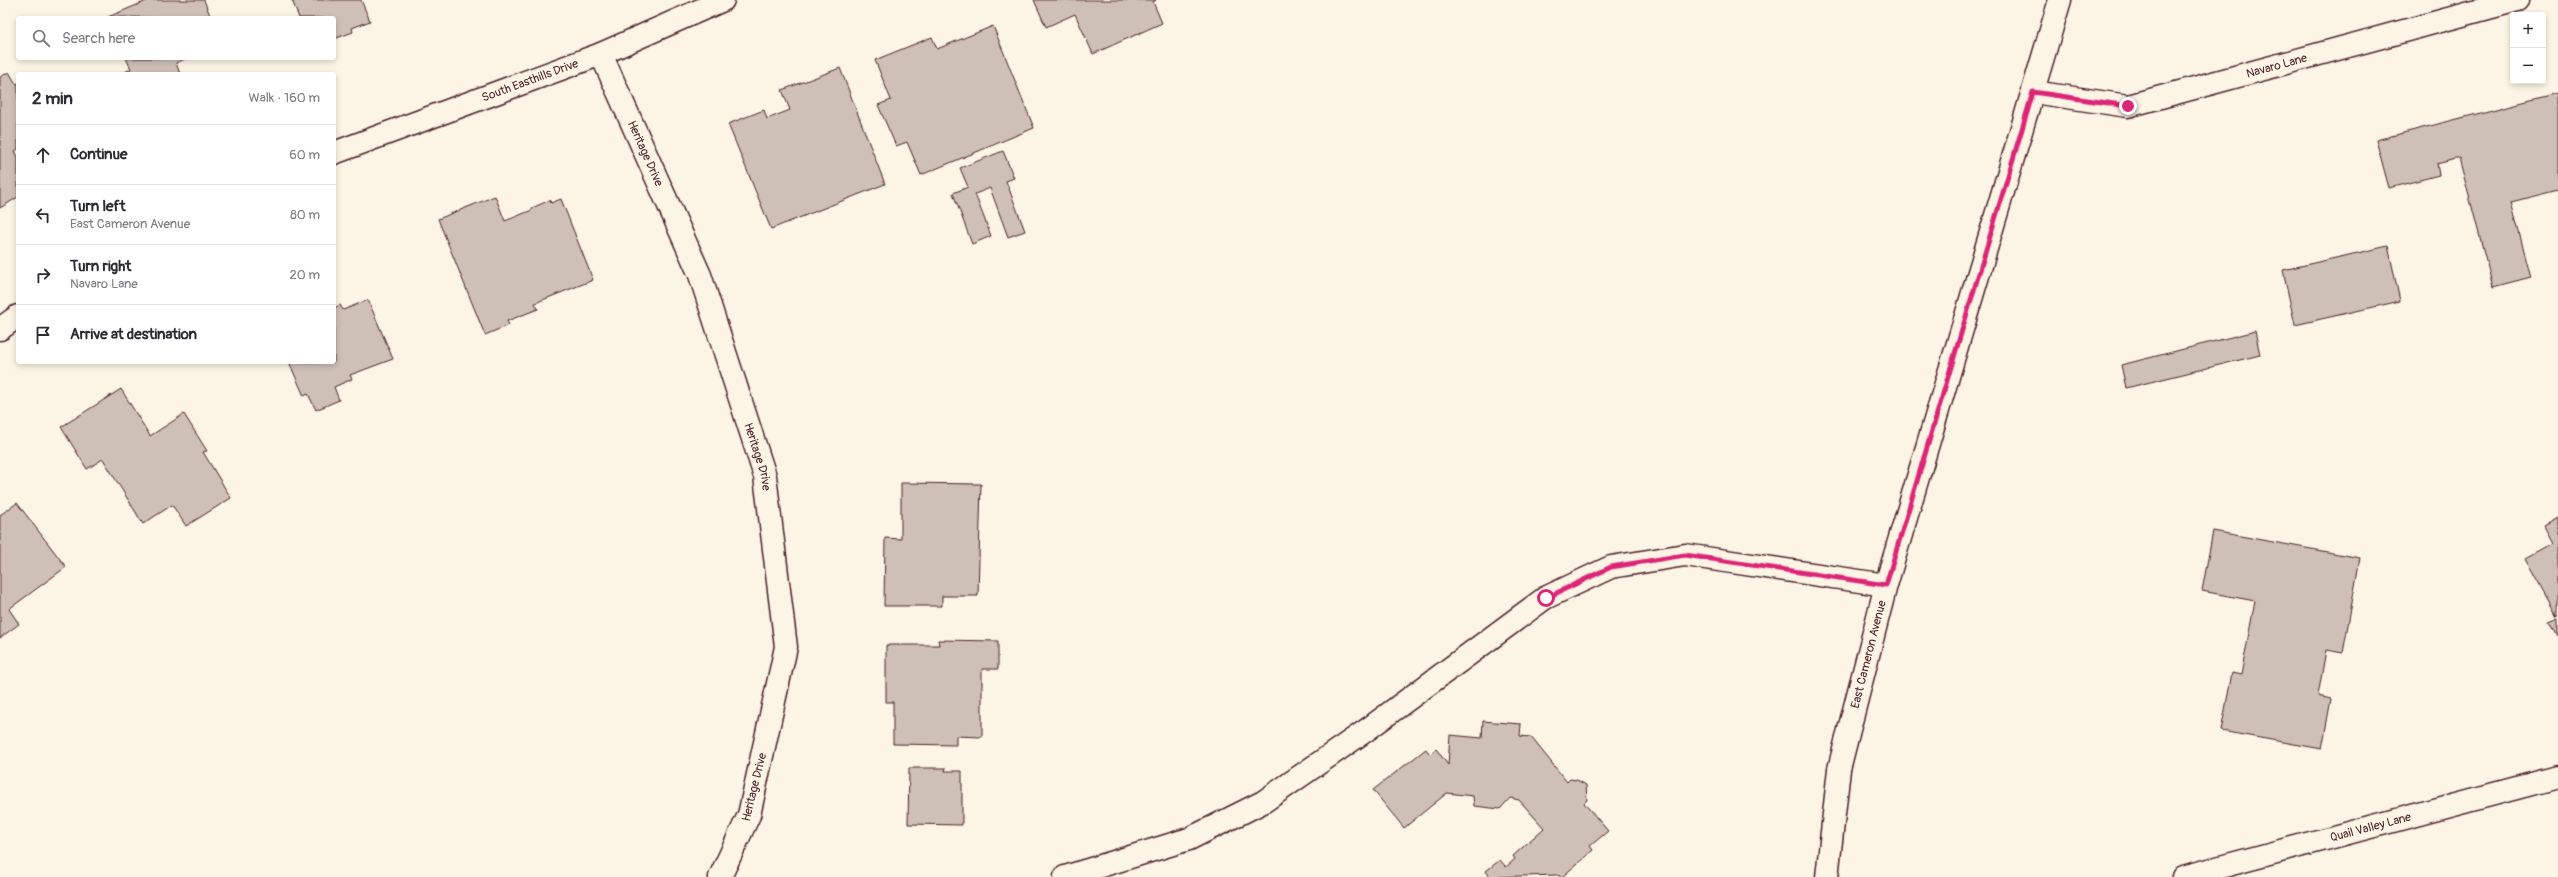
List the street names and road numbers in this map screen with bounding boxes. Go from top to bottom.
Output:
street label: Navaro Lane [2245,51,2309,82]
street label: South Easthills Drive [480,56,581,106]
street label: Heritage Drive [624,119,666,189]
street label: Heritage Drive [740,421,774,492]
street label: East Cameron Avenue [1848,599,1890,710]
street label: Heritage Drive [739,751,770,823]
street label: Quail Valley Lane [2328,809,2413,846]

